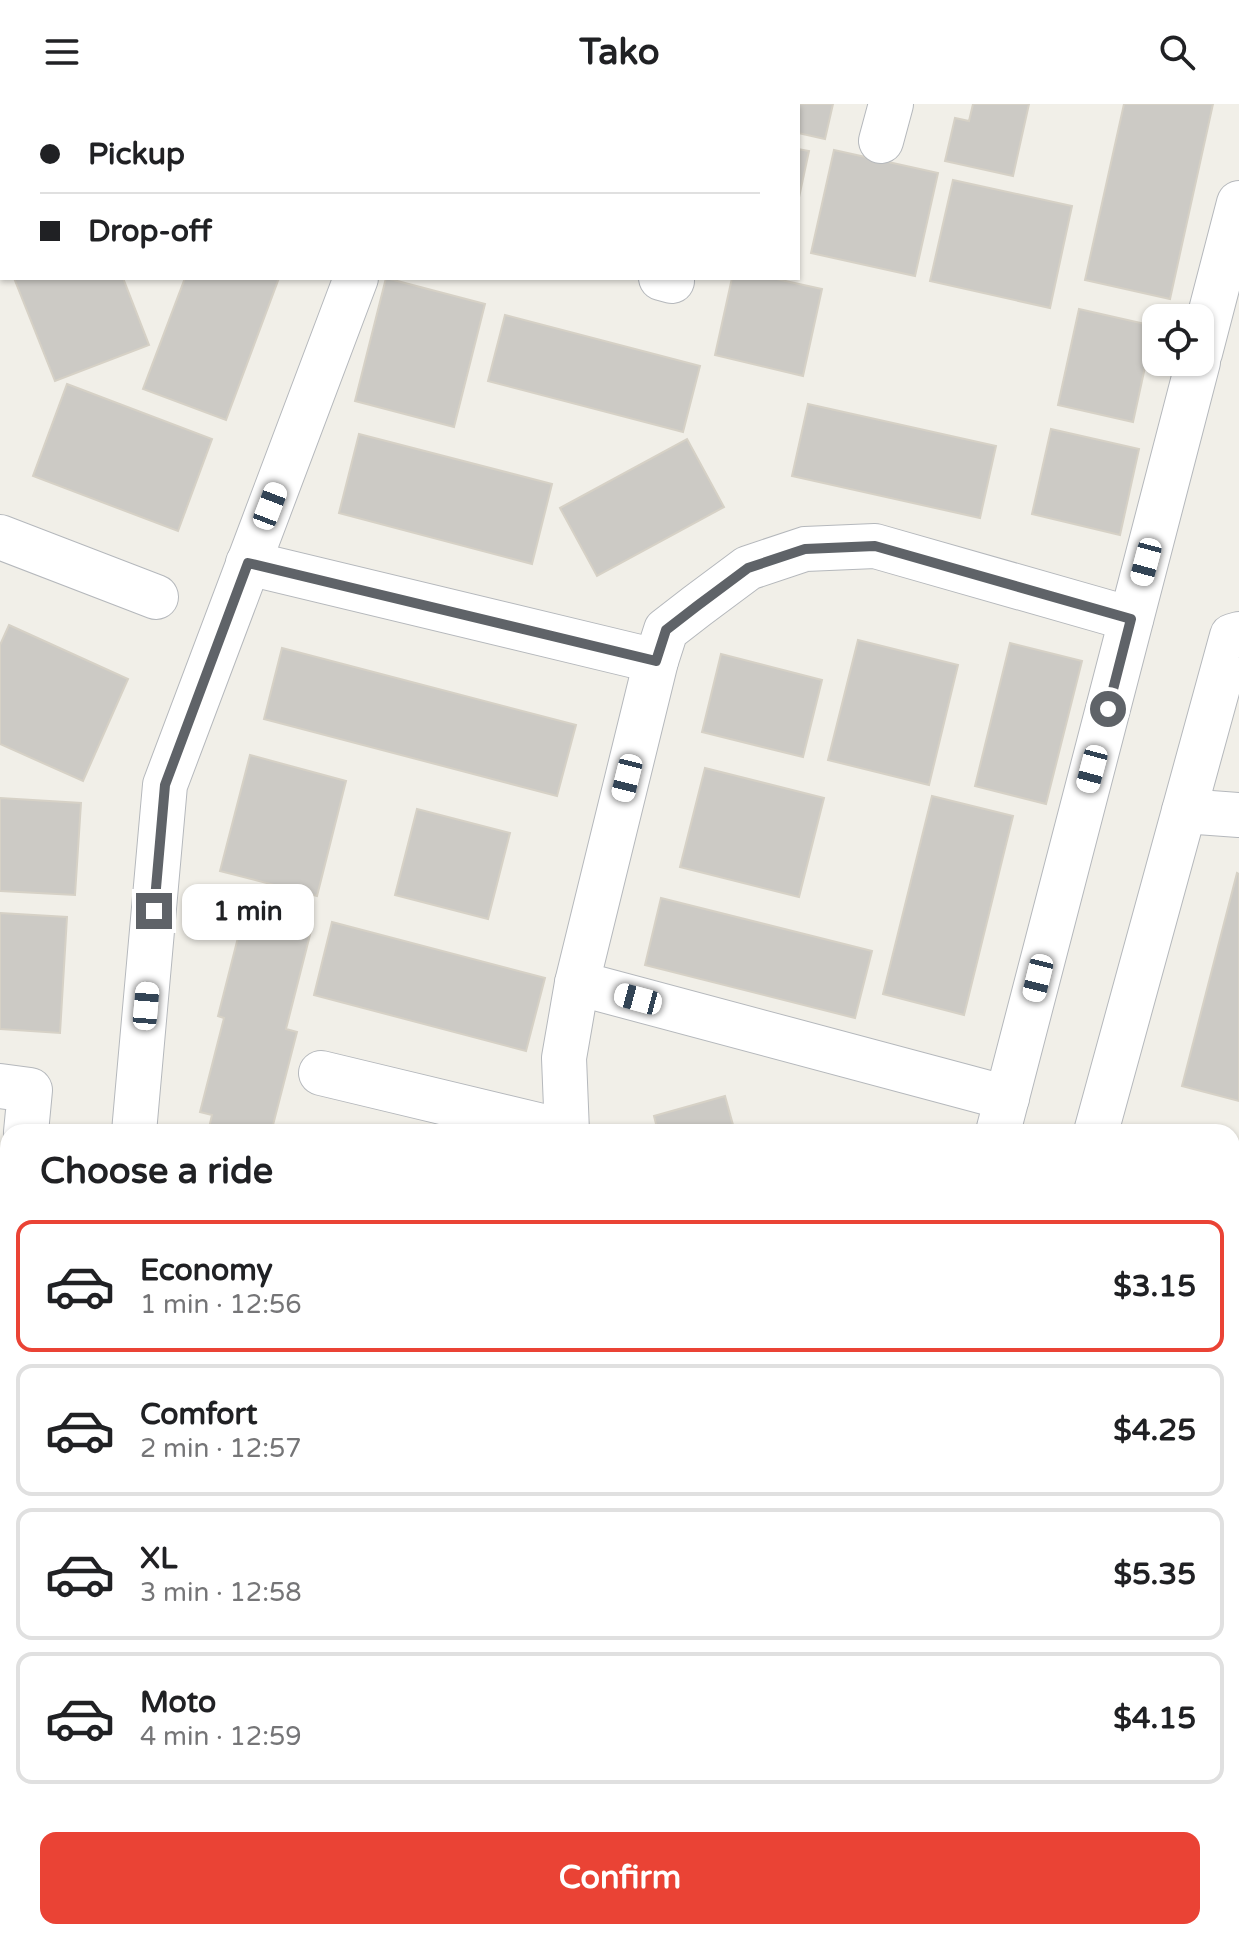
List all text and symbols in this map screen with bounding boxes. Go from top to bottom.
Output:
icon: menu [40,30,84,74]
icon: search [1155,30,1199,74]
text: Tako [579,31,660,74]
text: Pickup [88,136,185,173]
text: Drop-off [88,213,212,250]
map controls [1142,304,1214,376]
button: locate [1142,304,1214,376]
car [250,479,290,533]
car [1128,536,1164,588]
route start [1090,691,1126,727]
car [1074,743,1110,795]
car [610,752,644,804]
callout: 1 min [182,883,314,939]
route end [136,893,172,929]
text: 1 min [213,896,283,927]
car [1021,952,1055,1004]
car [132,981,160,1031]
car [612,981,664,1017]
text: Choose a ride [40,1150,273,1193]
icon: car [44,1250,116,1322]
text: Economy [140,1252,273,1289]
text: $3.15 [1113,1268,1196,1305]
text: 1 min · 12:56 [140,1289,302,1320]
icon: car [44,1394,116,1466]
text: Comfort [140,1396,258,1433]
text: $4.25 [1113,1412,1196,1449]
text: 2 min · 12:57 [140,1433,302,1464]
icon: car [44,1538,116,1610]
text: XL [140,1540,177,1577]
text: $5.35 [1114,1556,1196,1593]
text: 3 min · 12:58 [140,1577,302,1608]
icon: car [44,1682,116,1754]
text: Moto [140,1684,216,1721]
text: $4.15 [1113,1700,1196,1737]
text: 4 min · 12:59 [140,1721,302,1752]
button: Confirm [40,1832,1200,1924]

